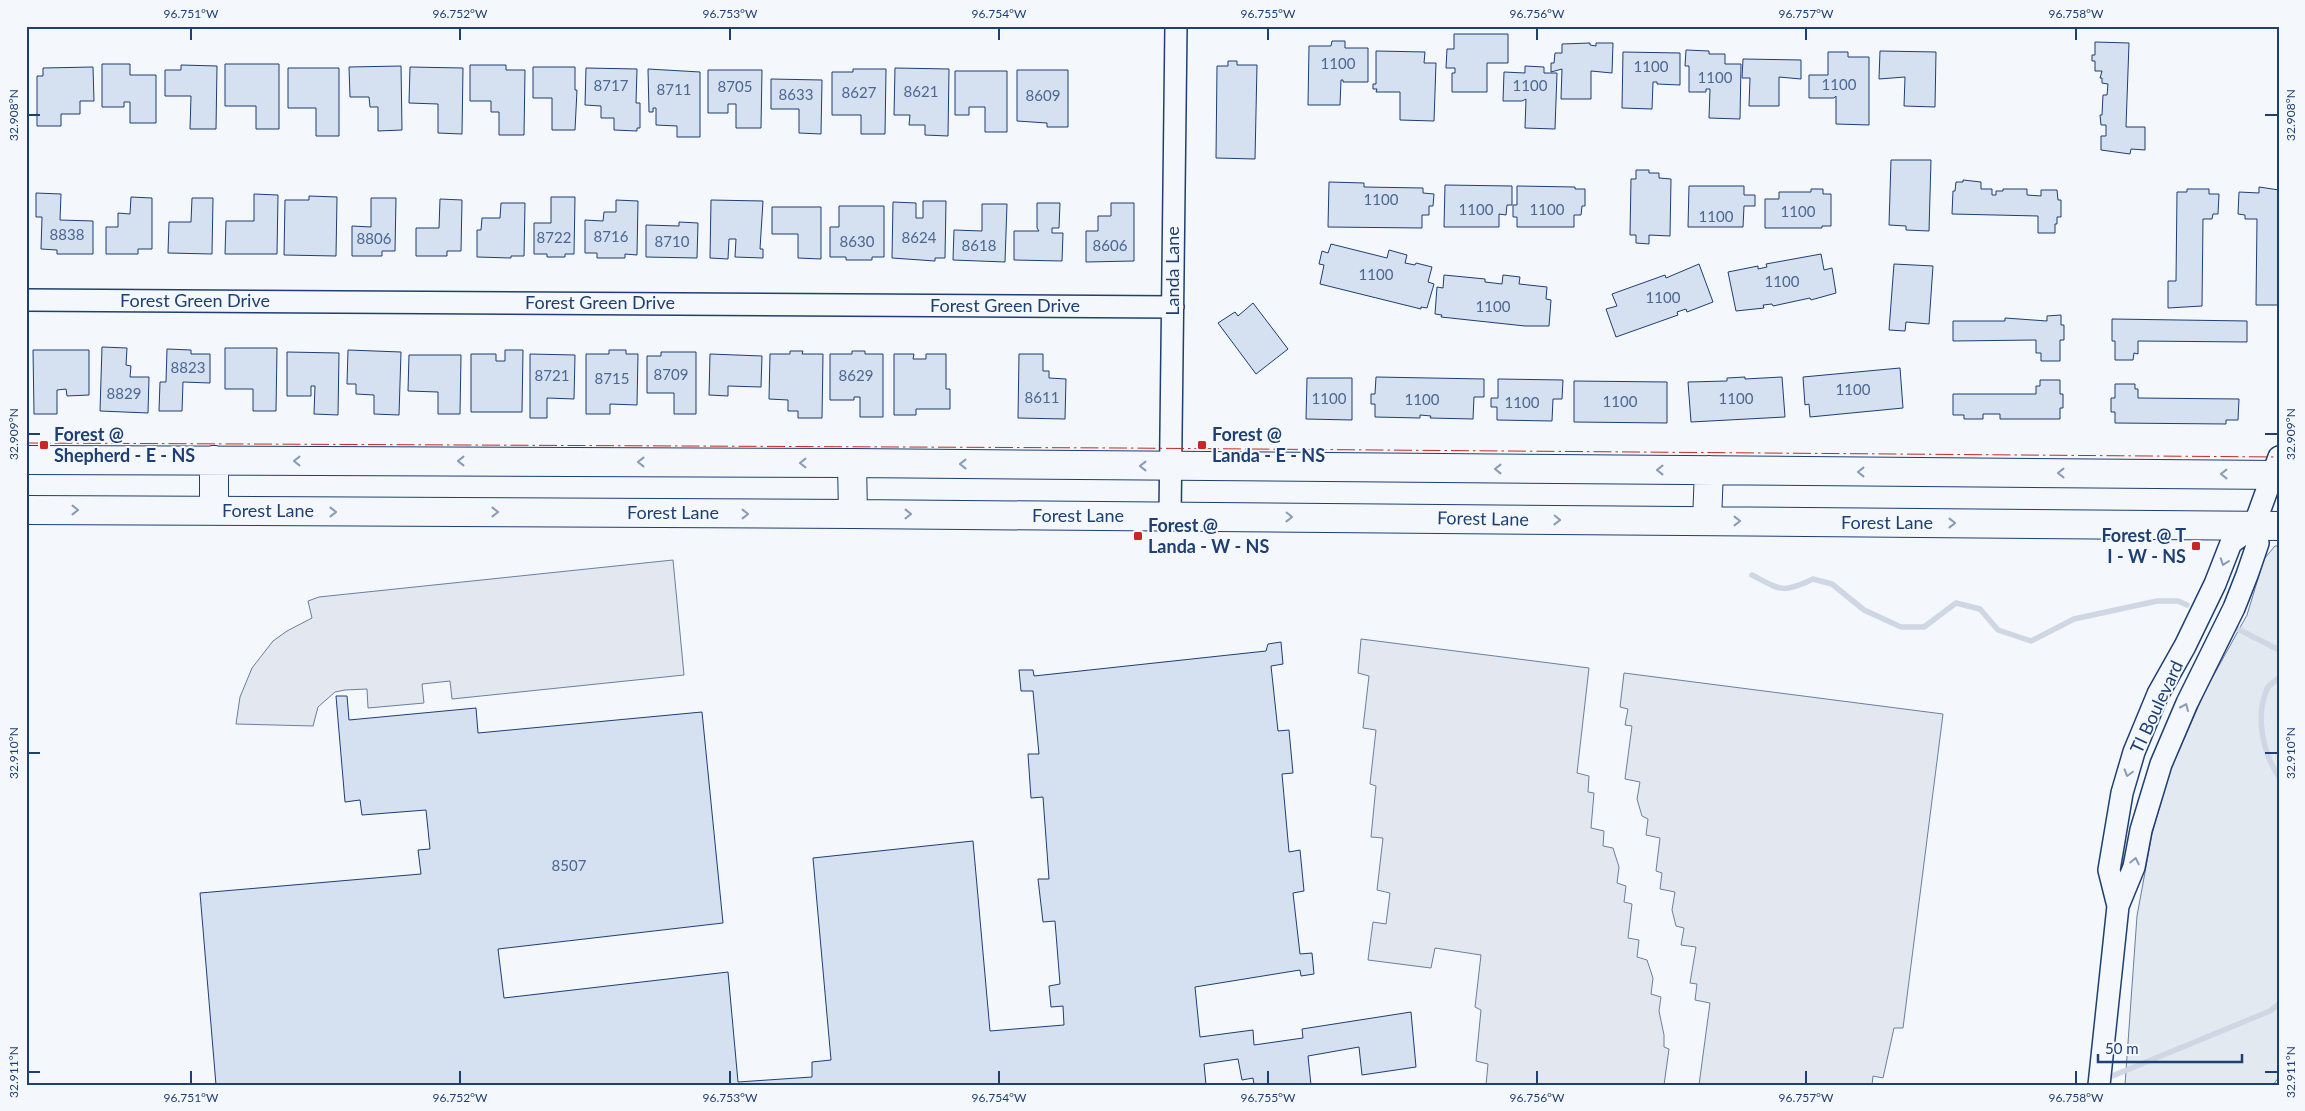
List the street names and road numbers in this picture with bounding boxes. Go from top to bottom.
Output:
street label: Landa Lane [1161,226,1183,316]
street label: Forest Green Drive [120,289,270,311]
street label: Forest Green Drive [525,291,675,313]
street label: Forest Green Drive [930,294,1080,316]
street label: Forest Lane [222,499,314,521]
street label: Forest Lane [627,501,719,523]
street label: Forest Lane [1032,504,1124,526]
street label: Forest Lane [1437,506,1529,530]
street label: Forest Lane [1841,511,1933,533]
street label: TI Boulevard [2125,657,2187,756]

